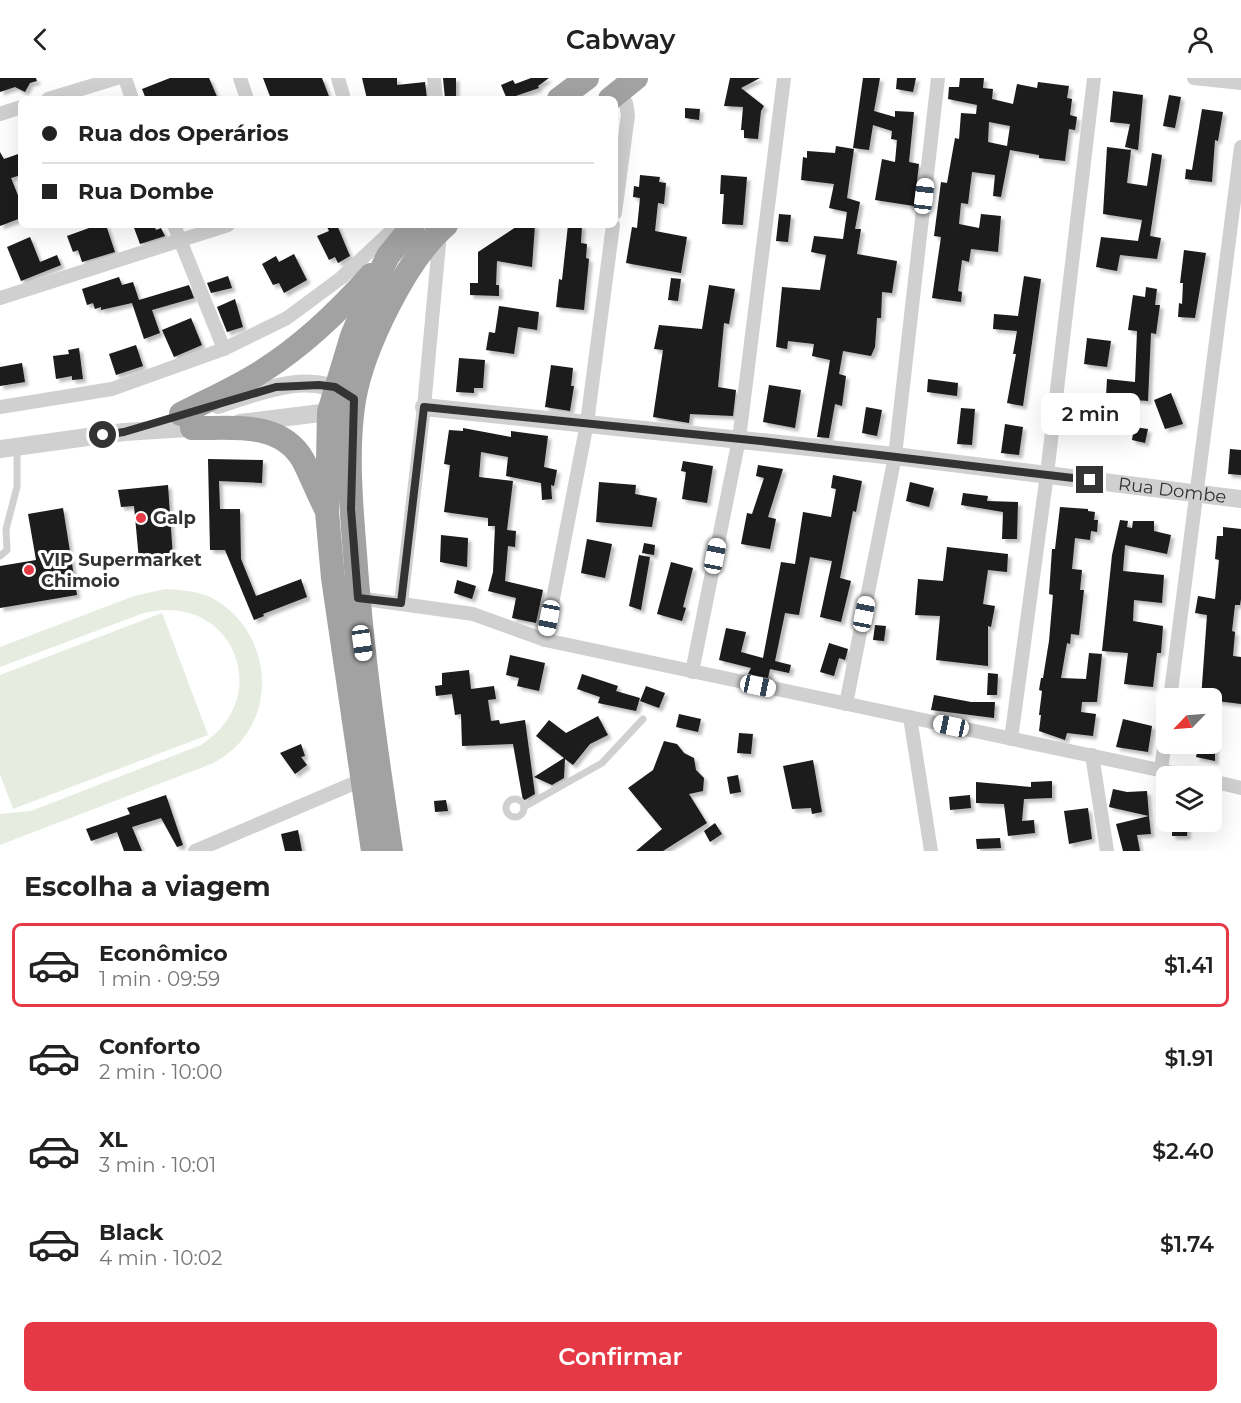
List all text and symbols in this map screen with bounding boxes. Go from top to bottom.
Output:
icon: back [24,23,57,56]
text: Cabway [566,23,675,56]
icon: person [1184,23,1217,56]
text: Rua dos Operários [78,120,289,147]
car [913,177,935,215]
text: Rua Dombe [78,178,214,205]
callout: 2 min [1040,393,1140,435]
text: 2 min [1062,402,1119,426]
route start [89,421,116,448]
route end [1076,466,1103,493]
street label: Rua Dombe [1117,473,1228,508]
place label: Galp [153,507,196,529]
marker: Galp [134,511,148,525]
car [703,537,727,575]
place label: VIP Supermarket Chimoio [40,549,202,592]
marker: VIP Supermarket Chimoio [22,563,36,577]
car [852,595,876,633]
car [537,599,561,637]
car [351,624,373,662]
car [739,673,777,699]
north arrow [1156,688,1222,754]
map controls [1156,688,1222,832]
car [932,713,970,739]
button: layers [1156,766,1222,832]
text: Escolha a viagem [24,870,271,903]
icon: car [27,938,81,992]
text: Econômico [99,940,228,967]
text: $1.41 [1164,952,1214,979]
text: 1 min · 09:59 [99,967,220,991]
icon: car [27,1031,81,1085]
text: Conforto [99,1033,200,1060]
text: $1.91 [1164,1045,1214,1072]
text: 2 min · 10:00 [99,1060,222,1084]
icon: car [27,1124,81,1178]
text: XL [99,1126,128,1153]
text: $2.40 [1152,1138,1214,1165]
text: 3 min · 10:01 [99,1153,216,1177]
icon: car [27,1217,81,1271]
text: Black [99,1219,163,1246]
text: $1.74 [1160,1231,1214,1258]
text: 4 min · 10:02 [99,1246,222,1270]
button: Confirmar [24,1322,1217,1391]

